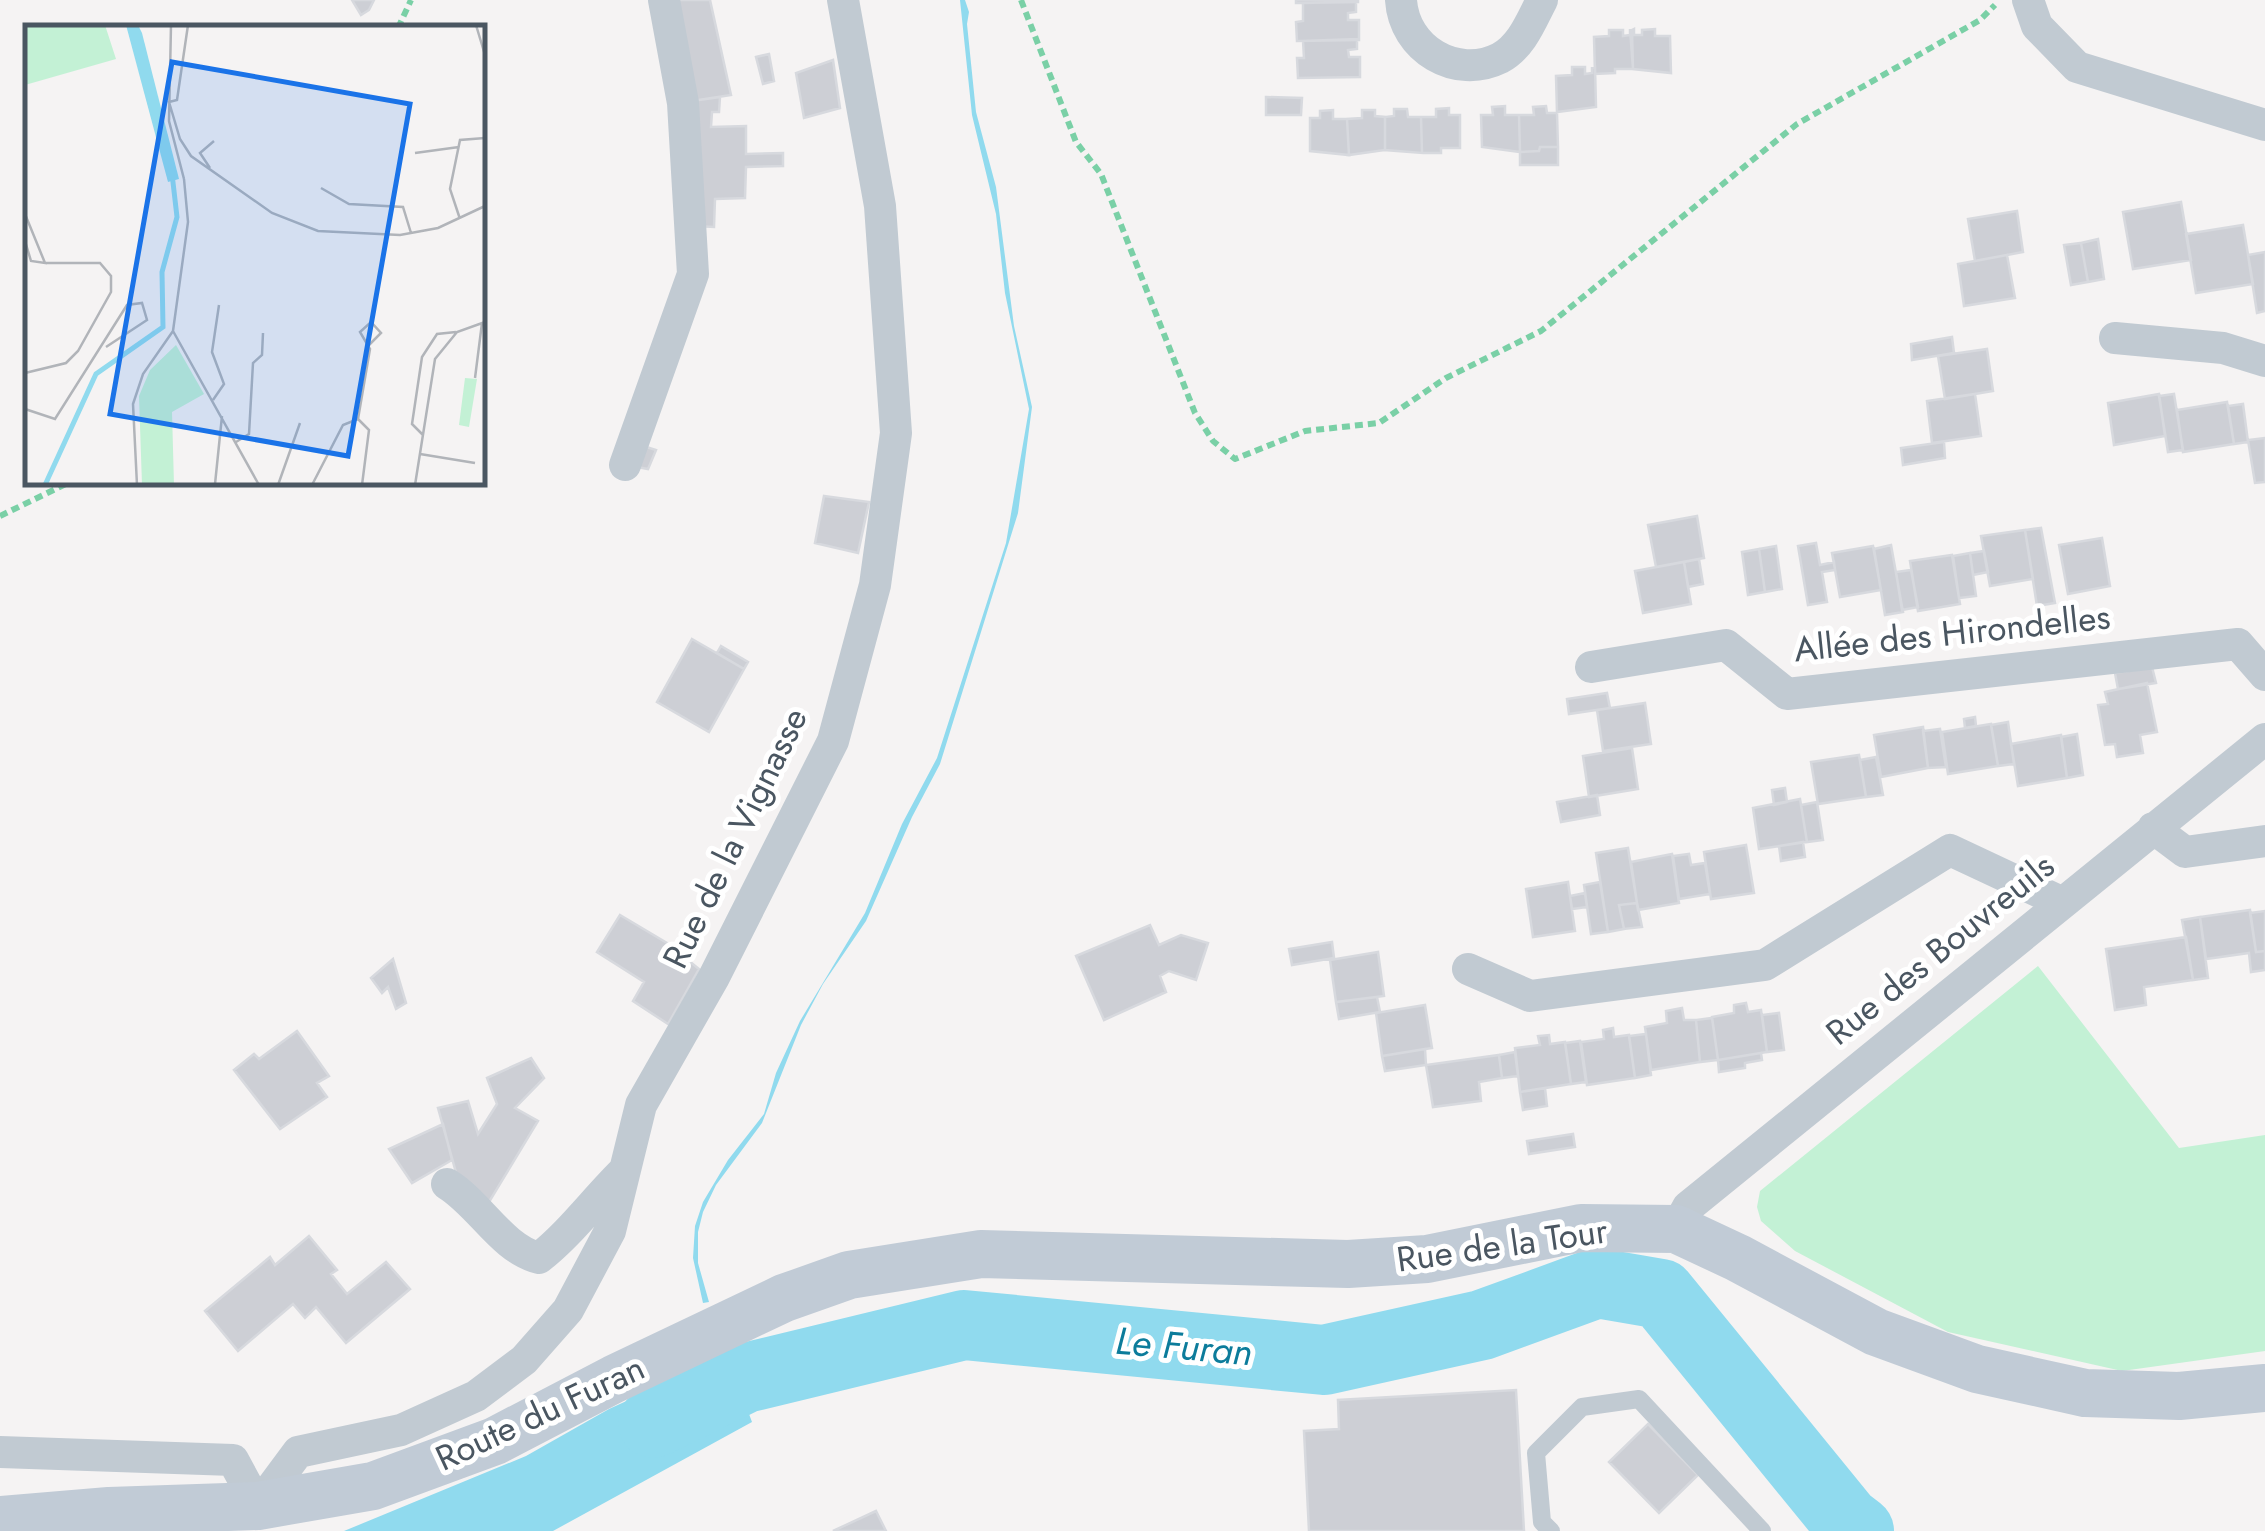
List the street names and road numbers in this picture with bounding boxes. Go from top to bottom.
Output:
street label: Allée des Hirondelles [1791,592,2113,674]
street label: Rue de la Vignasse [650,699,820,977]
street label: Rue des Bouvreuils [1815,841,2065,1057]
street label: Rue de la Tour [1393,1205,1611,1285]
street label: Route du Furan [427,1343,653,1483]

